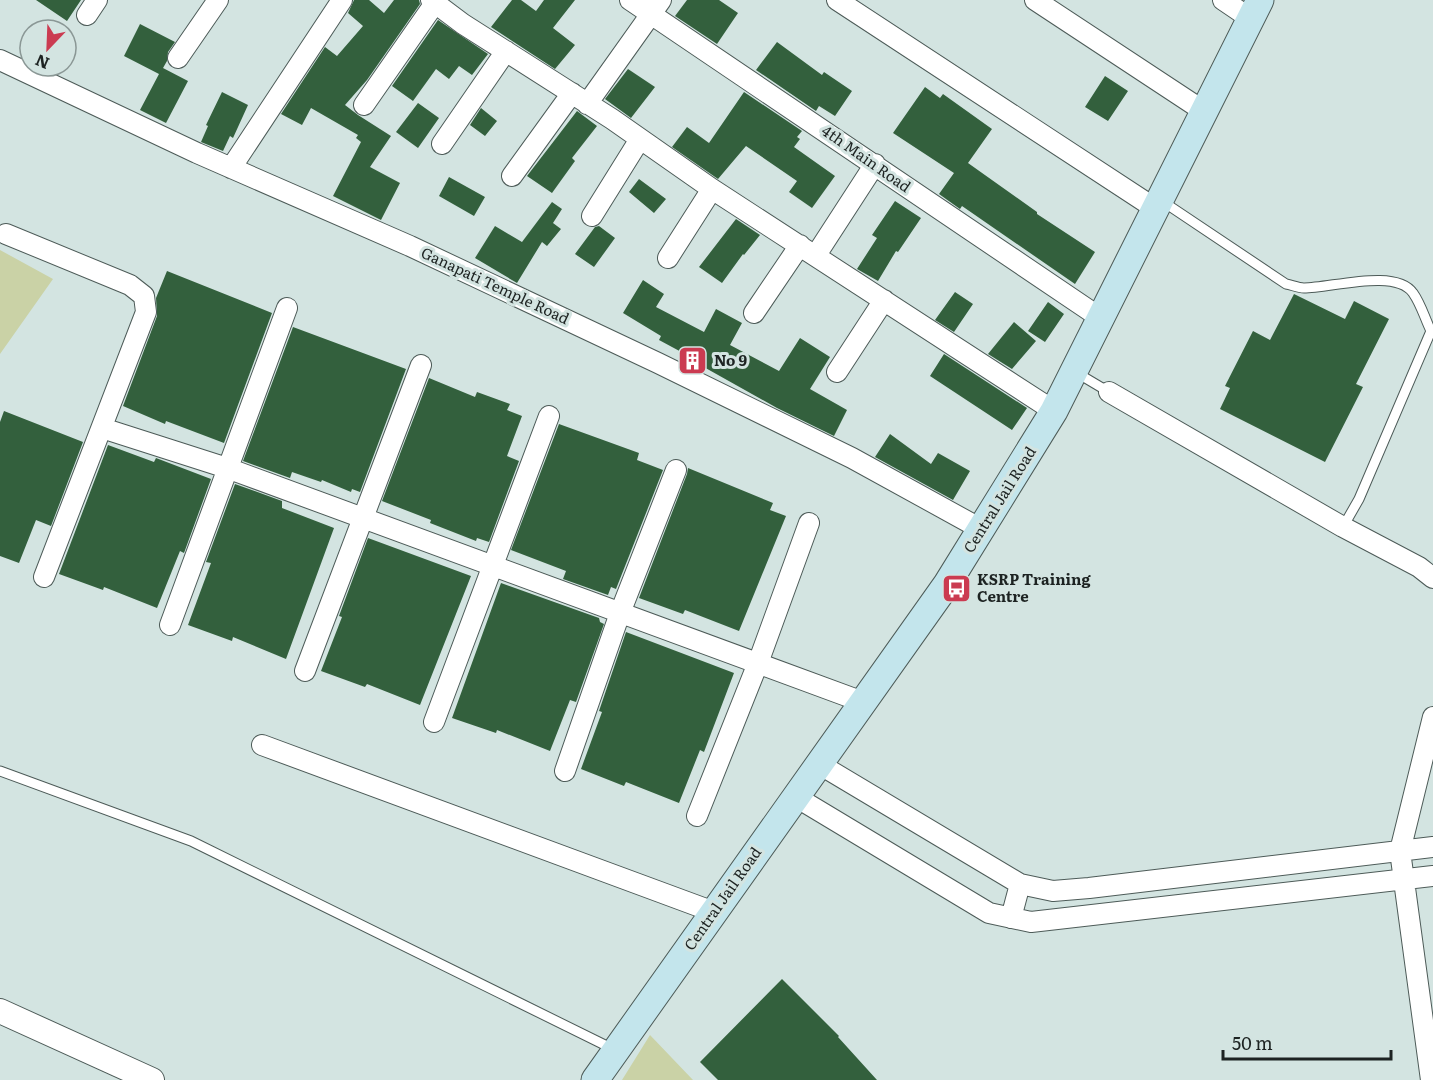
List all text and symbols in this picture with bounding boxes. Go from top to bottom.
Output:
north arrow [18,18,78,78]
text: N [31,49,53,76]
street label: 4th Main Road [818,118,916,197]
street label: Ganapati Temple Road [418,240,574,329]
building icon: No 9 [677,345,709,377]
place label: No 9 [714,348,747,371]
street label: Central Jail Road [957,441,1041,557]
place label: KSRP Training Centre [977,567,1091,607]
bus stop icon: KSRP Training Centre [940,573,972,605]
street label: Central Jail Road [677,842,766,955]
scale bar [1223,1023,1391,1061]
text: 50 m [1232,1029,1273,1056]

